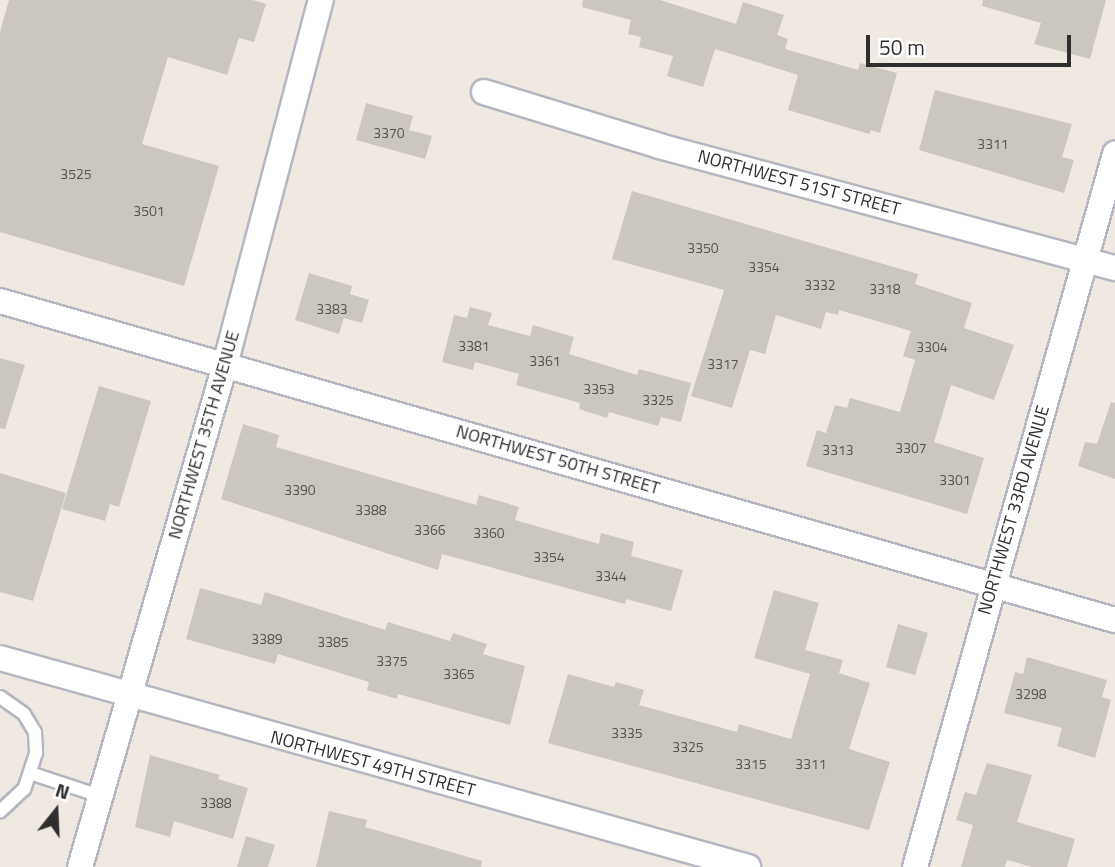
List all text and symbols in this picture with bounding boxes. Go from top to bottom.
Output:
scale bar [870,21,1075,65]
text: 50 m [879,31,925,63]
house number: 3370 [373,125,405,141]
house number: 3311 [977,136,1009,152]
street label: NORTHWEST 51ST STREET [695,146,903,220]
house number: 3525 [60,166,92,182]
house number: 3501 [133,203,165,219]
house number: 3350 [687,240,719,256]
house number: 3354 [748,259,780,275]
house number: 3332 [804,277,836,293]
house number: 3318 [869,281,901,297]
house number: 3383 [316,301,348,317]
street label: NORTHWEST 35TH AVENUE [164,328,244,542]
house number: 3381 [458,338,490,354]
house number: 3304 [916,339,948,355]
house number: 3361 [529,353,561,369]
house number: 3317 [707,356,739,372]
house number: 3353 [583,381,615,397]
house number: 3325 [642,392,674,408]
street label: NORTHWEST 33RD AVENUE [974,403,1054,617]
street label: NORTHWEST 50TH STREET [454,421,662,499]
house number: 3307 [895,440,927,456]
house number: 3313 [822,442,854,458]
house number: 3301 [939,472,971,488]
house number: 3390 [284,482,316,498]
house number: 3388 [355,502,387,518]
house number: 3366 [414,522,446,538]
house number: 3360 [473,525,505,541]
house number: 3354 [533,549,565,565]
house number: 3344 [595,568,627,584]
house number: 3389 [251,631,283,647]
house number: 3385 [317,634,349,650]
house number: 3375 [376,653,408,669]
house number: 3365 [443,666,475,682]
house number: 3298 [1015,686,1047,702]
house number: 3335 [611,725,643,741]
street label: NORTHWEST 49TH STREET [268,726,478,802]
house number: 3325 [672,739,704,755]
house number: 3315 [735,756,767,772]
house number: 3311 [795,756,827,772]
text: N [52,775,73,806]
north arrow [21,776,91,846]
house number: 3388 [200,795,232,811]

